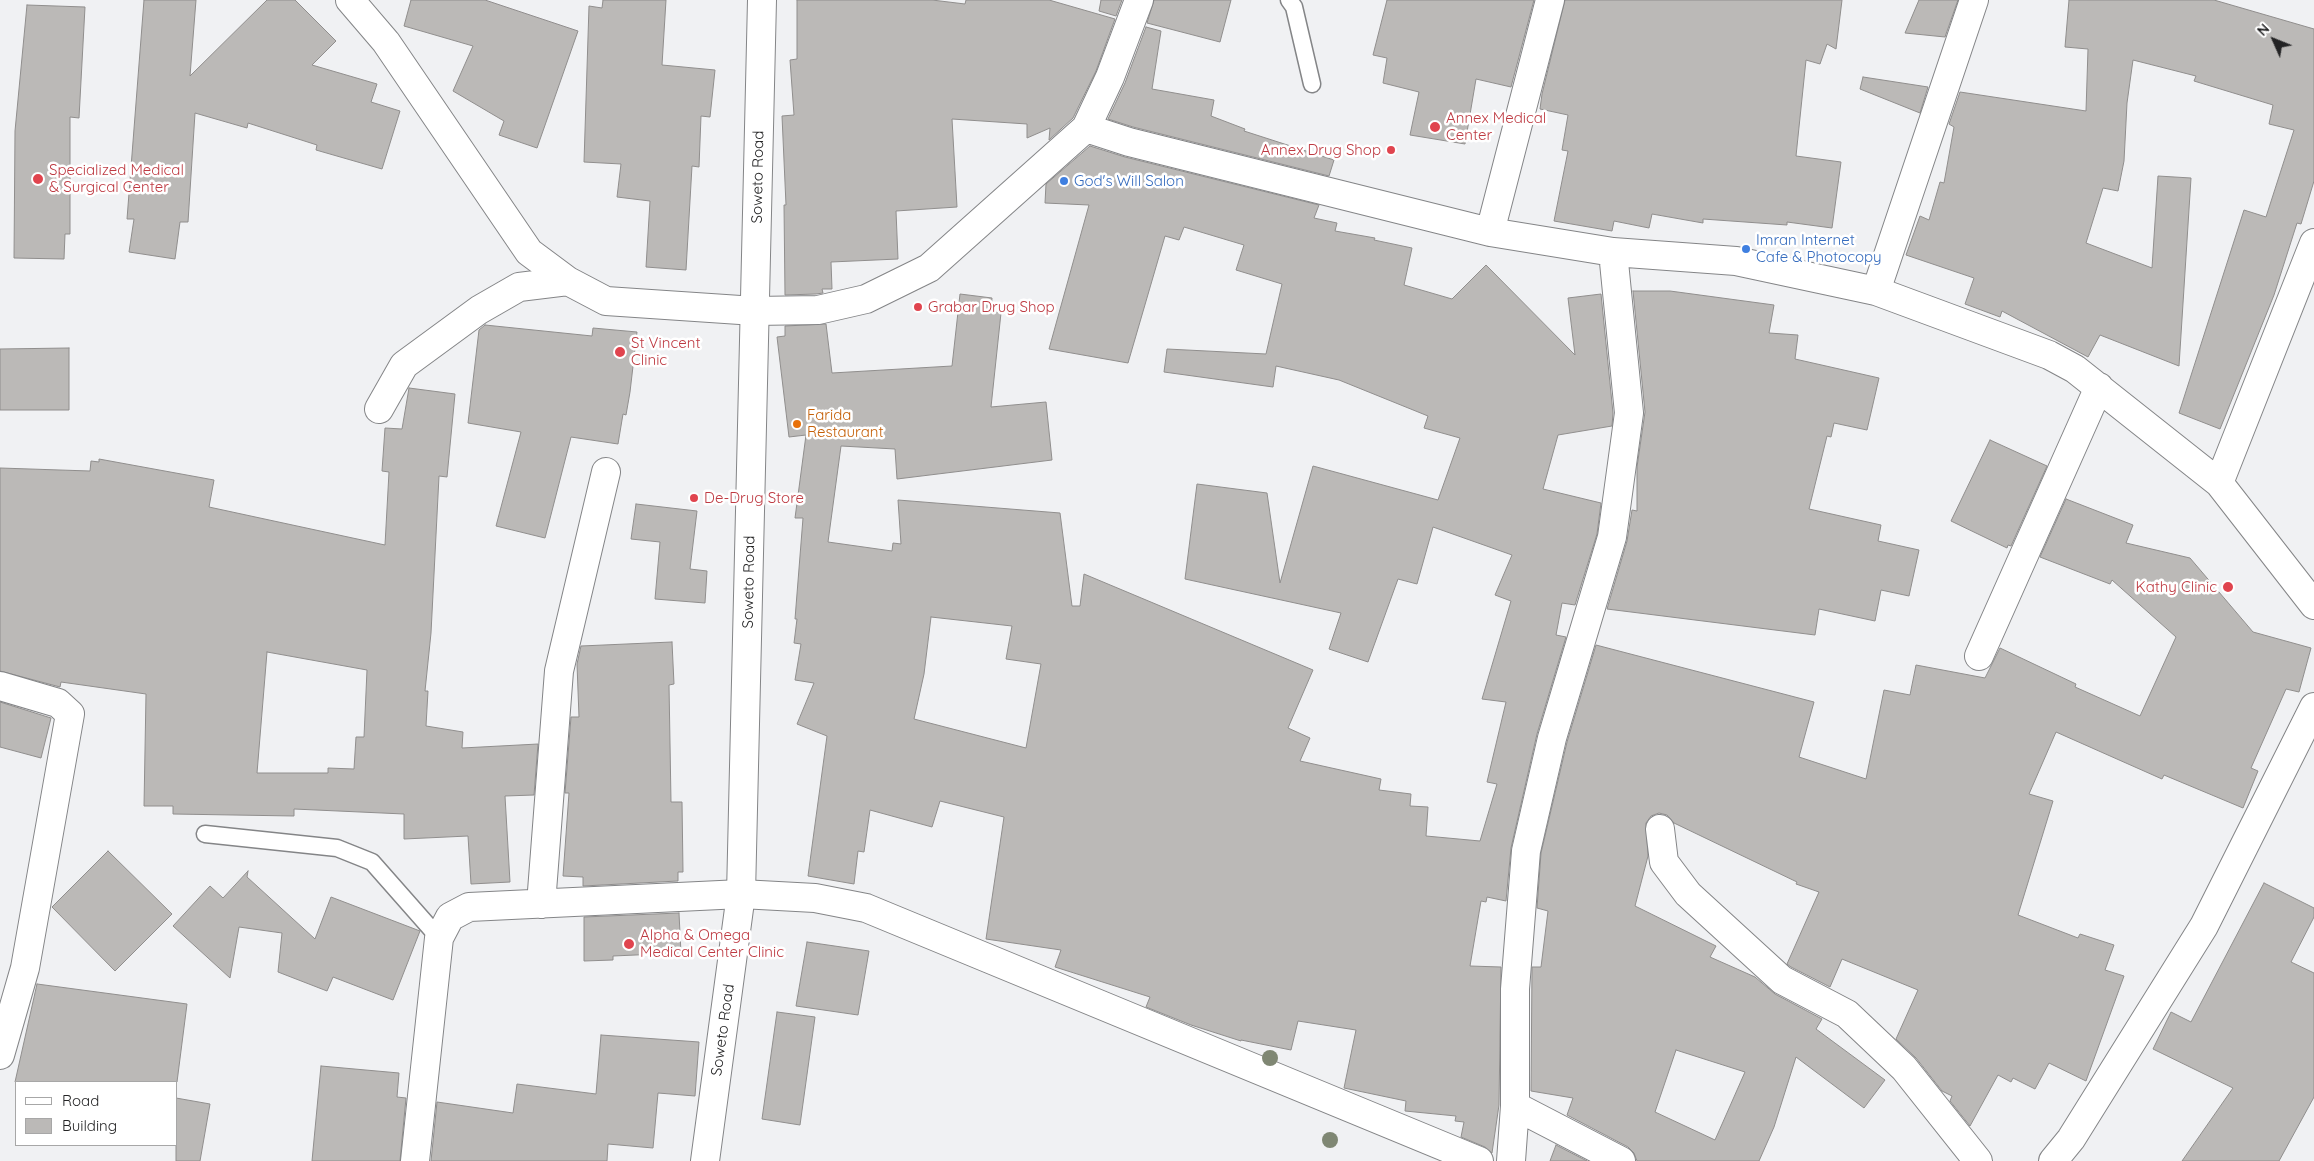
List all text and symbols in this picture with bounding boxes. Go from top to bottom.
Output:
north arrow [2249,15,2299,65]
text: N [2253,20,2273,40]
place label: Annex Medical Center [1446,109,1546,144]
marker: Annex Medical Center [1428,120,1442,134]
street label: Soweto Road [748,131,768,223]
place label: Annex Drug Shop [1261,141,1381,159]
marker: Annex Drug Shop [1385,144,1397,156]
place label: Specialized Medical & Surgical Center [49,161,184,196]
marker: Specialized Medical & Surgical Center [31,172,45,186]
place label: God's Will Salon [1074,172,1184,190]
marker: God's Will Salon [1058,175,1070,187]
place label: Imran Internet Cafe & Photocopy [1756,231,1882,266]
marker: Imran Internet Cafe & Photocopy [1740,243,1752,255]
place label: Grabar Drug Shop [928,298,1055,316]
marker: Grabar Drug Shop [912,301,924,313]
place label: St Vincent Clinic [631,334,700,369]
marker: St Vincent Clinic [613,345,627,359]
place label: Farida Restaurant [807,406,883,441]
marker: Farida Restaurant [791,418,803,430]
place label: De-Drug Store [704,489,804,507]
marker: De-Drug Store [688,492,700,504]
street label: Soweto Road [739,536,759,628]
place label: Kathy Clinic [2136,578,2217,596]
marker: Kathy Clinic [2221,580,2235,594]
place label: Alpha & Omega Medical Center Clinic [640,926,784,961]
marker: Alpha & Omega Medical Center Clinic [622,937,636,951]
street label: Soweto Road [708,983,738,1077]
legend [15,1081,178,1146]
text: Road [62,1091,99,1110]
text: Building [62,1116,117,1135]

